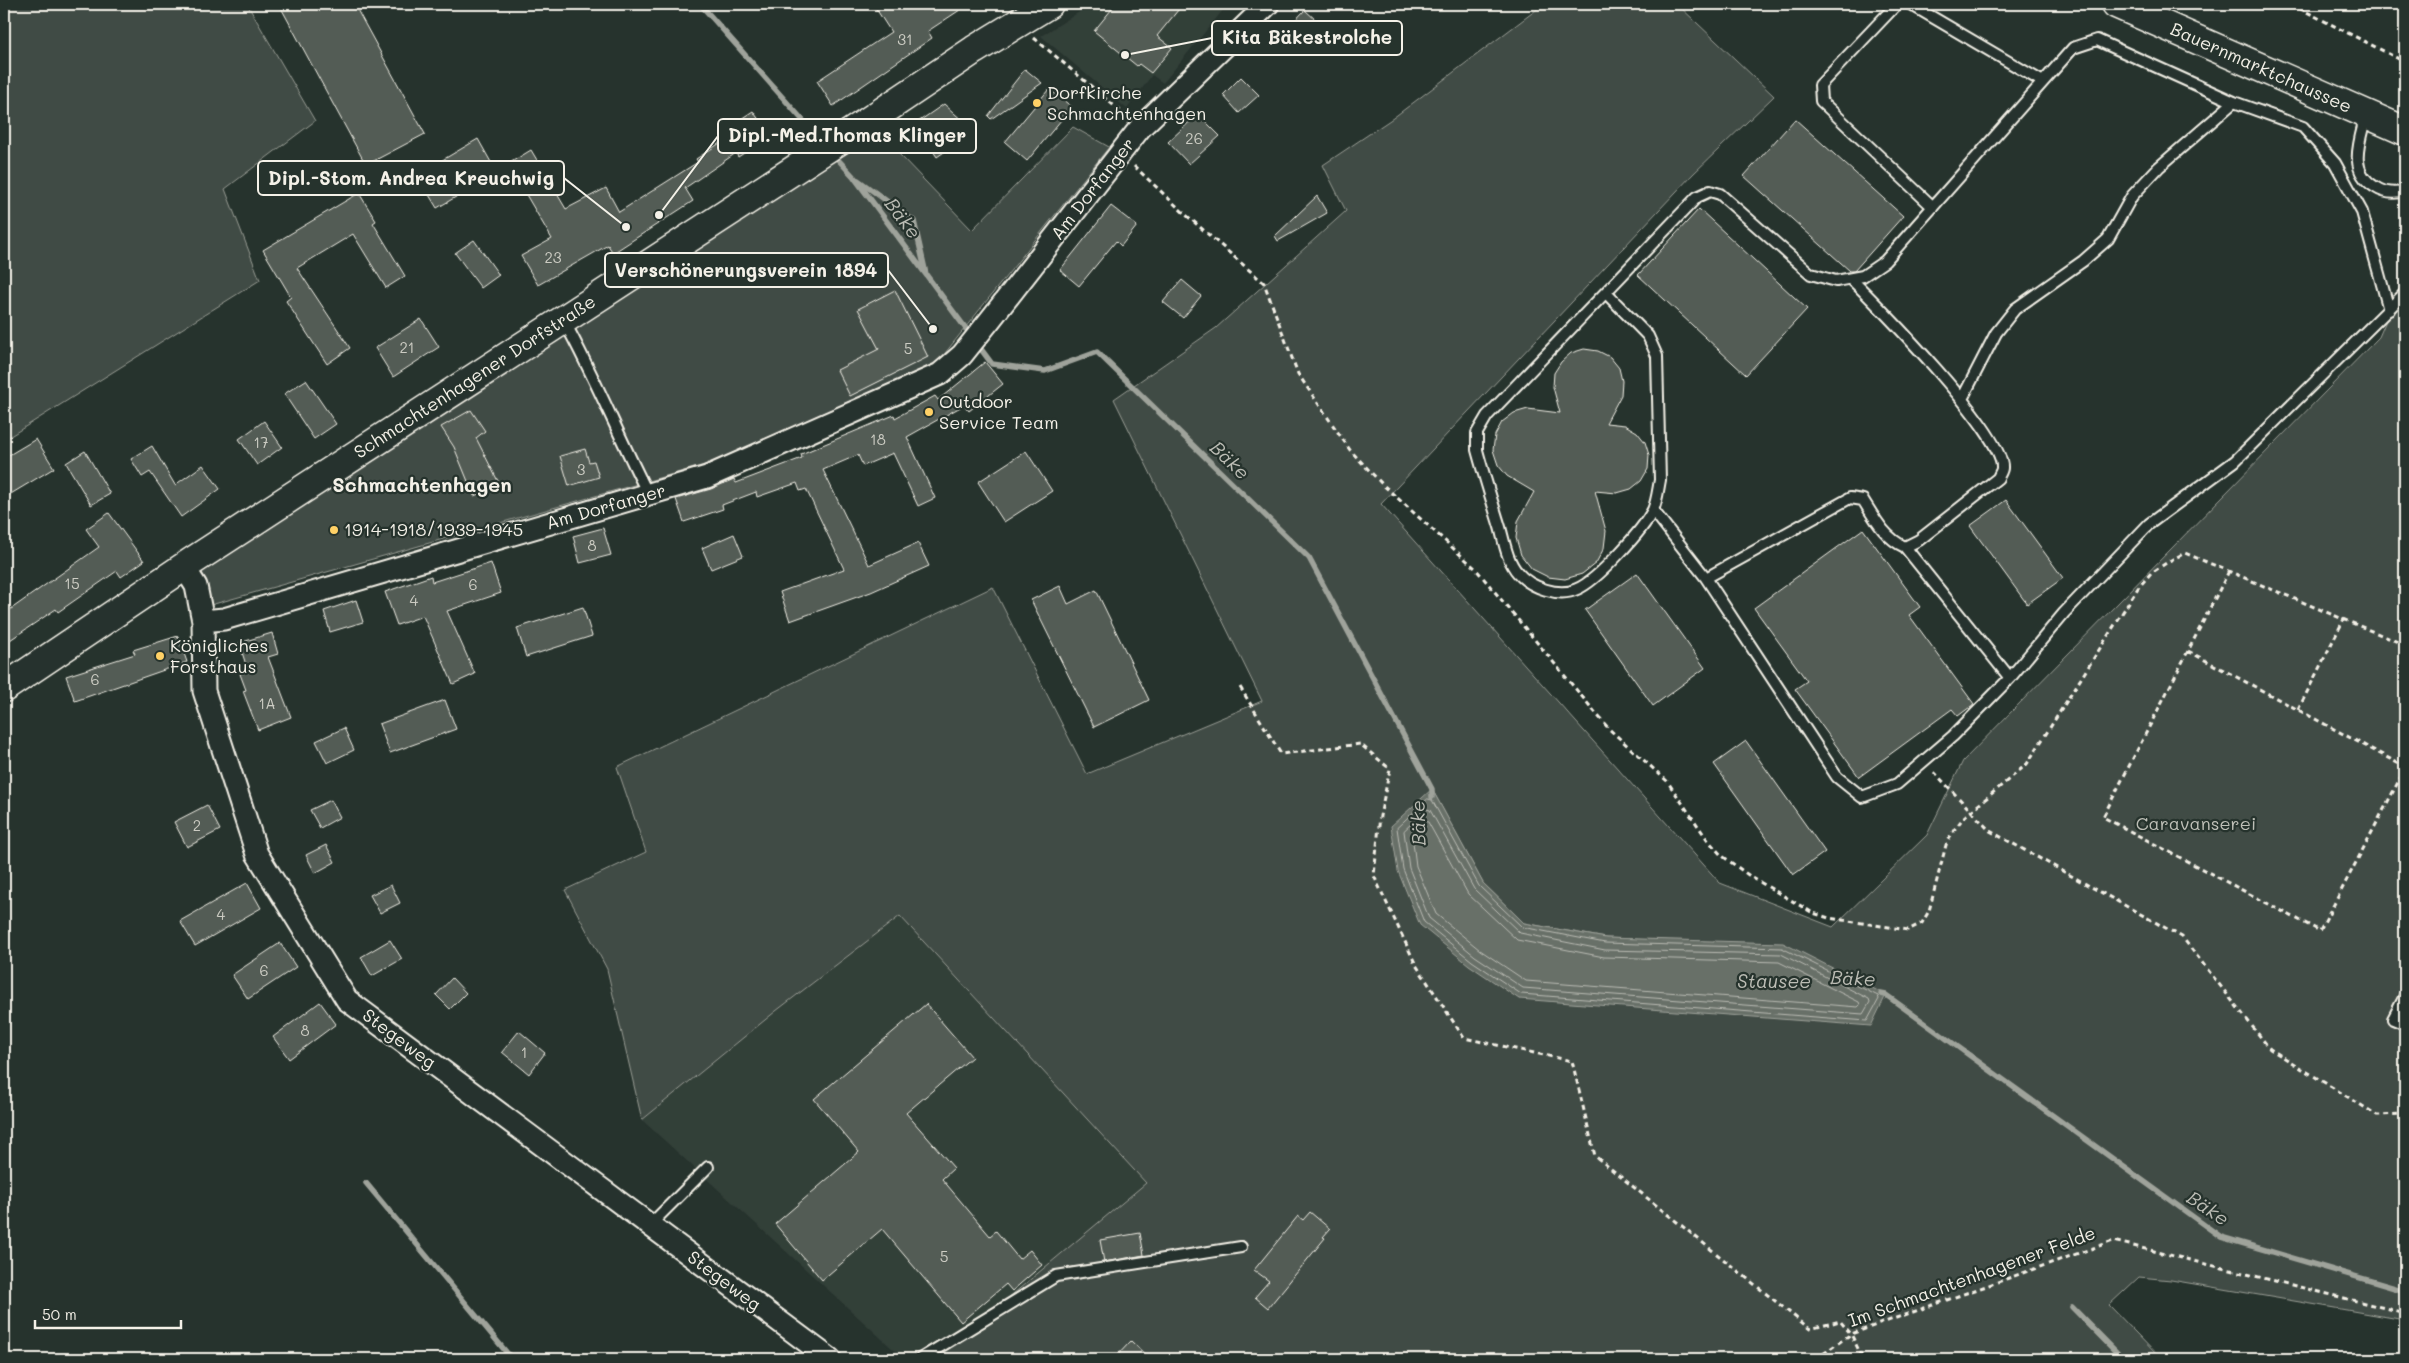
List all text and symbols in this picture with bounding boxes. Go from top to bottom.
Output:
street label: Bauernmarktchaussee [2167,16,2356,118]
callout: Kita Bäkestrolche [1212,21,1402,55]
text: Kita Bäkestrolche [1222,24,1392,49]
house number: 31 [897,29,913,49]
place label: Dorfkirche Schmachtenhagen [1047,80,1206,125]
marker: Dorfkirche Schmachtenhagen [1031,97,1043,109]
callout: Dipl.-Med.Thomas Klinger [718,119,976,153]
text: Dipl.-Med.Thomas Klinger [728,122,966,147]
house number: 26 [1185,128,1203,148]
street label: Am Dorfanger [1045,132,1140,244]
callout: Dipl.-Stom. Andrea Kreuchwig [258,161,564,195]
text: Dipl.-Stom. Andrea Kreuchwig [268,165,554,190]
water label: Bäke [880,192,927,243]
house number: 23 [544,247,562,267]
callout: Verschönerungsverein 1894 [605,253,888,287]
text: Verschönerungsverein 1894 [615,257,877,282]
street label: Schmachtenhagener Dorfstraße [349,289,600,463]
house number: 21 [399,337,415,357]
house number: 5 [904,338,912,358]
place label: Outdoor Service Team [939,389,1059,434]
marker: Outdoor Service Team [923,406,935,418]
house number: 18 [870,429,886,449]
house number: 17 [253,432,269,452]
water label: Bäke [1205,435,1255,484]
house number: 3 [577,459,586,479]
district label: Schmachtenhagen [332,471,512,497]
street label: Am Dorfanger [543,477,668,535]
place label: 1914-1918/1939-1945 [344,517,523,541]
marker: 1914-1918/1939-1945 [328,524,340,536]
house number: 8 [587,535,597,555]
house number: 15 [64,573,80,593]
house number: 6 [468,574,478,594]
house number: 4 [410,590,419,610]
place label: Königliches Forsthaus [170,633,268,678]
marker: Königliches Forsthaus [154,650,166,662]
house number: 6 [90,669,100,689]
house number: 1A [258,693,276,713]
water label: Bäke [1405,800,1430,846]
park label: Caravanserei [2136,811,2256,835]
house number: 2 [193,815,201,835]
house number: 4 [217,904,226,924]
house number: 6 [259,960,269,980]
water label: Bäke [1830,964,1876,991]
water label: Stausee [1737,968,1811,993]
street label: Stegeweg [358,1003,441,1074]
house number: 8 [300,1020,310,1040]
house number: 1 [521,1042,527,1062]
water label: Bäke [2182,1185,2234,1231]
street label: Im Schmachtenhagener Felde [1845,1220,2099,1332]
street label: Stegeweg [683,1245,766,1316]
house number: 5 [940,1246,948,1266]
scale bar [35,1298,181,1330]
text: 50 m [42,1304,77,1324]

